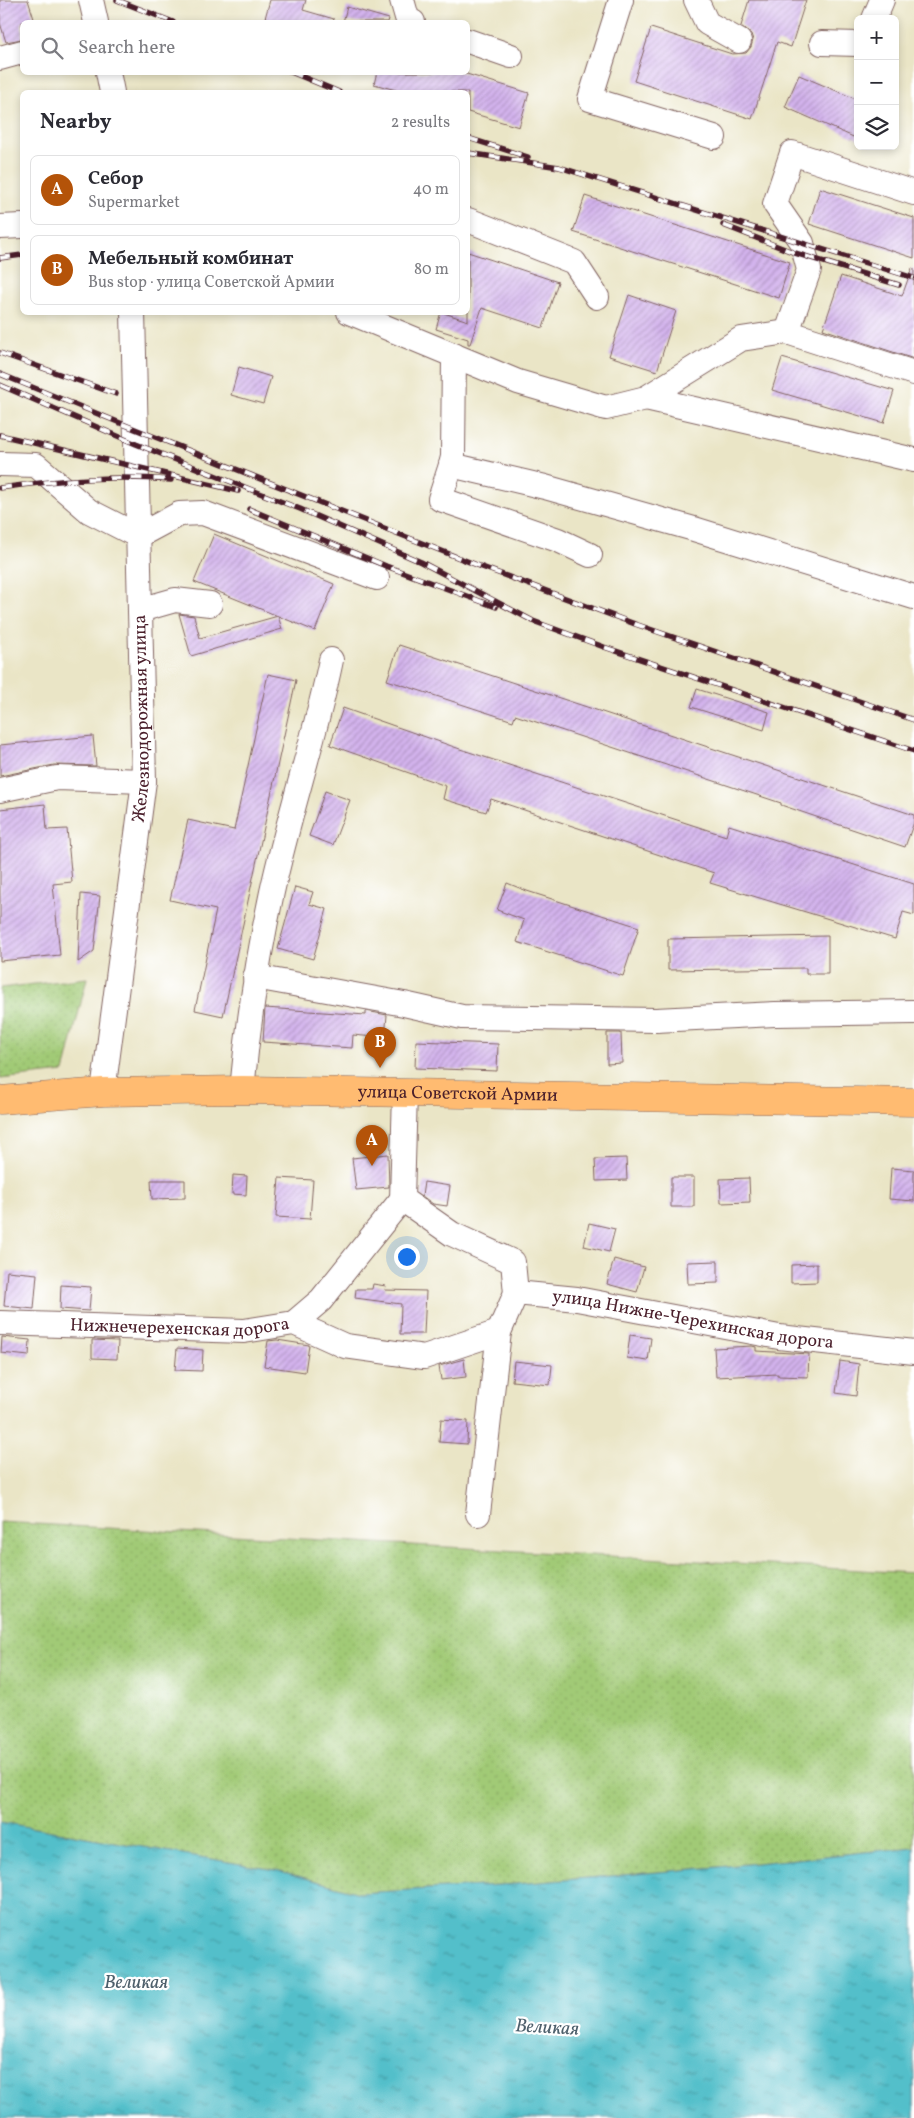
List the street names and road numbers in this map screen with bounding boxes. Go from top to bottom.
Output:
street label: Железнодорожная улица [126,614,157,824]
street label: улица Советской Армии [357,1080,558,1108]
street label: улица Нижне-Черехинская дорога [551,1284,835,1356]
street label: Нижнечерехенская дорога [69,1311,291,1343]

